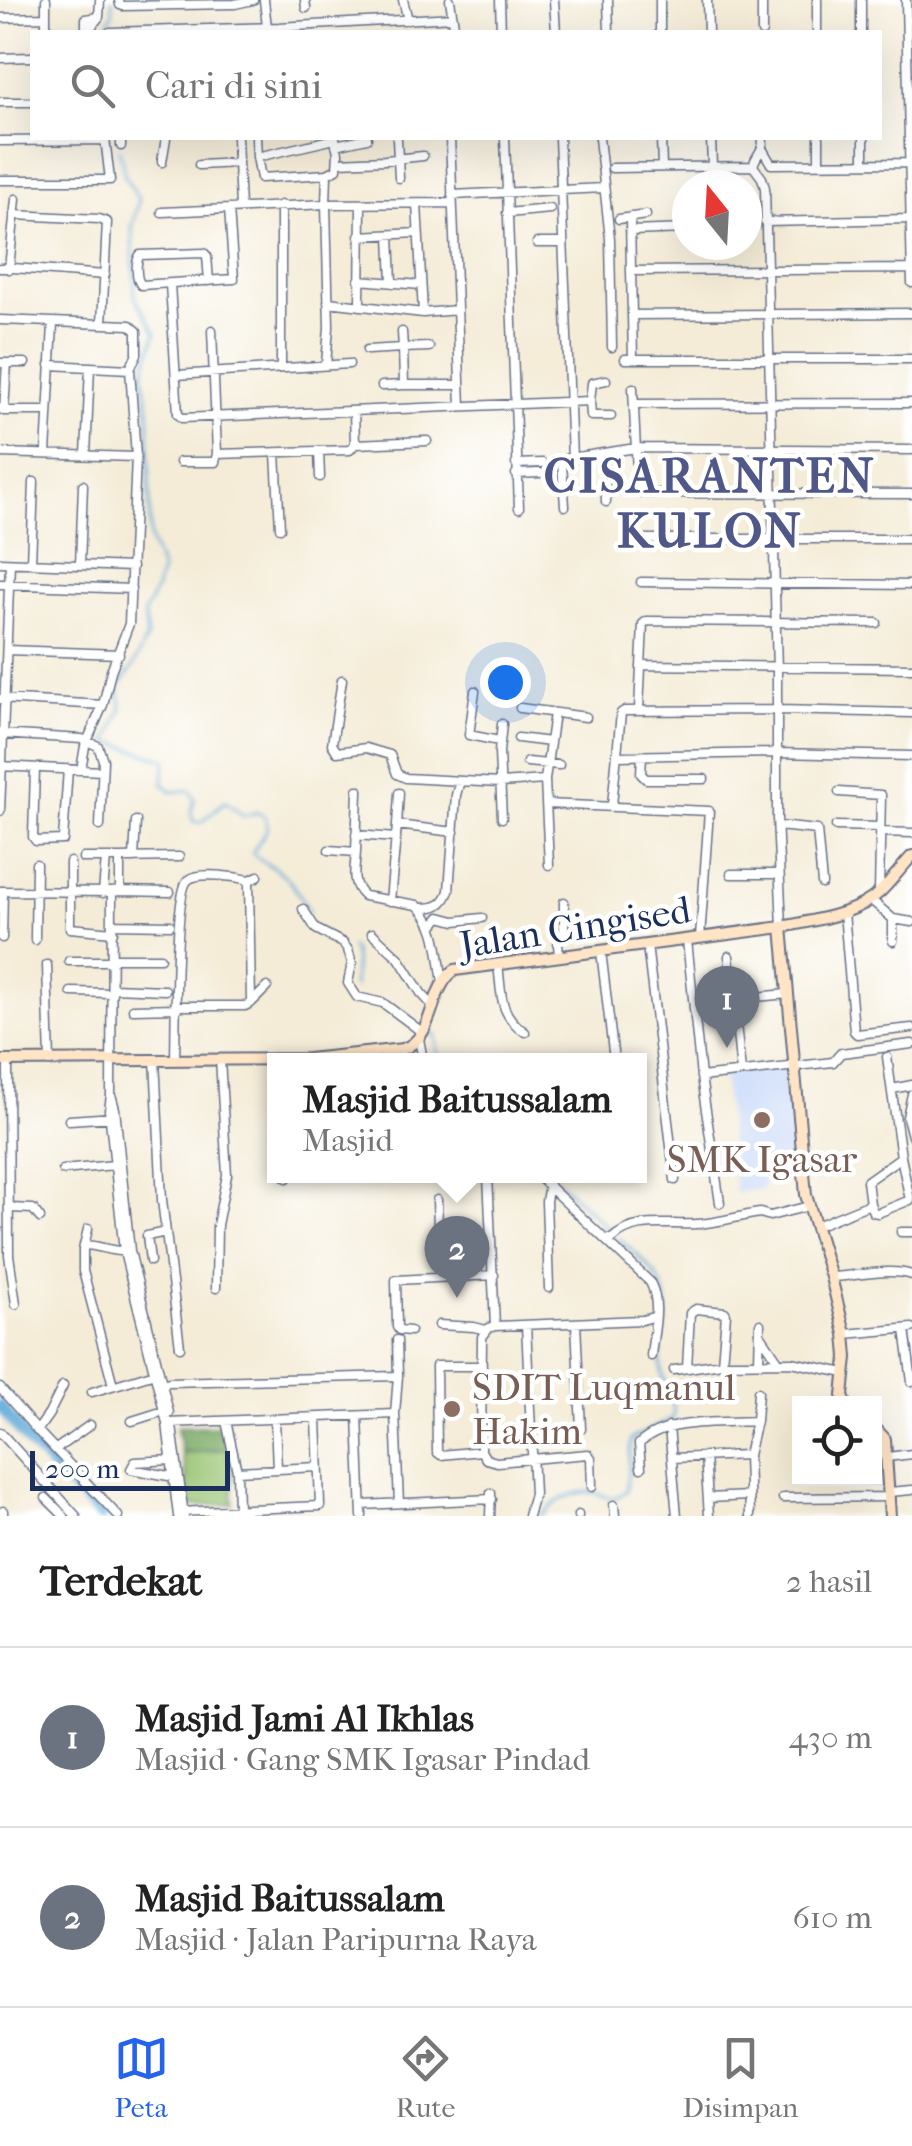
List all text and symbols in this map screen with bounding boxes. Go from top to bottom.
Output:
search box [30,30,882,140]
icon: search [65,58,120,113]
text: Cari di sini [145,63,322,108]
north arrow [672,170,762,260]
district label: CISARANTEN KULON [544,448,876,559]
your location [480,657,531,708]
street label: Jalan Cingised [453,887,694,968]
pin: 1 [694,966,760,1048]
popup [267,1053,647,1183]
text: Masjid Baitussalam [302,1077,612,1122]
marker: SMK Igasar [751,1109,773,1131]
text: Masjid [302,1122,393,1159]
place label: SMK Igasar [667,1137,858,1182]
pin: 2 [424,1216,490,1298]
place label: SDIT Luqmanul Hakim [472,1365,735,1454]
map controls [792,1396,882,1486]
button: locate [792,1396,882,1486]
marker: SDIT Luqmanul Hakim [441,1398,463,1420]
scale bar [30,1446,230,1490]
text: 200 m [45,1452,120,1485]
text: Terdekat [40,1557,202,1606]
text: 2 hasil [786,1563,872,1600]
text: Masjid Jami Al Ikhlas [135,1696,474,1741]
text: 1 [67,1719,78,1756]
text: 430 m [789,1719,872,1756]
text: Masjid · Gang SMK Igasar Pindad [135,1741,590,1778]
text: Masjid Baitussalam [135,1876,445,1921]
text: 2 [64,1899,81,1936]
text: 610 m [792,1899,872,1936]
text: Masjid · Jalan Paripurna Raya [135,1921,537,1958]
tab: Peta [114,2031,169,2124]
tab: Rute [396,2031,455,2124]
tab: Disimpan [682,2031,798,2124]

